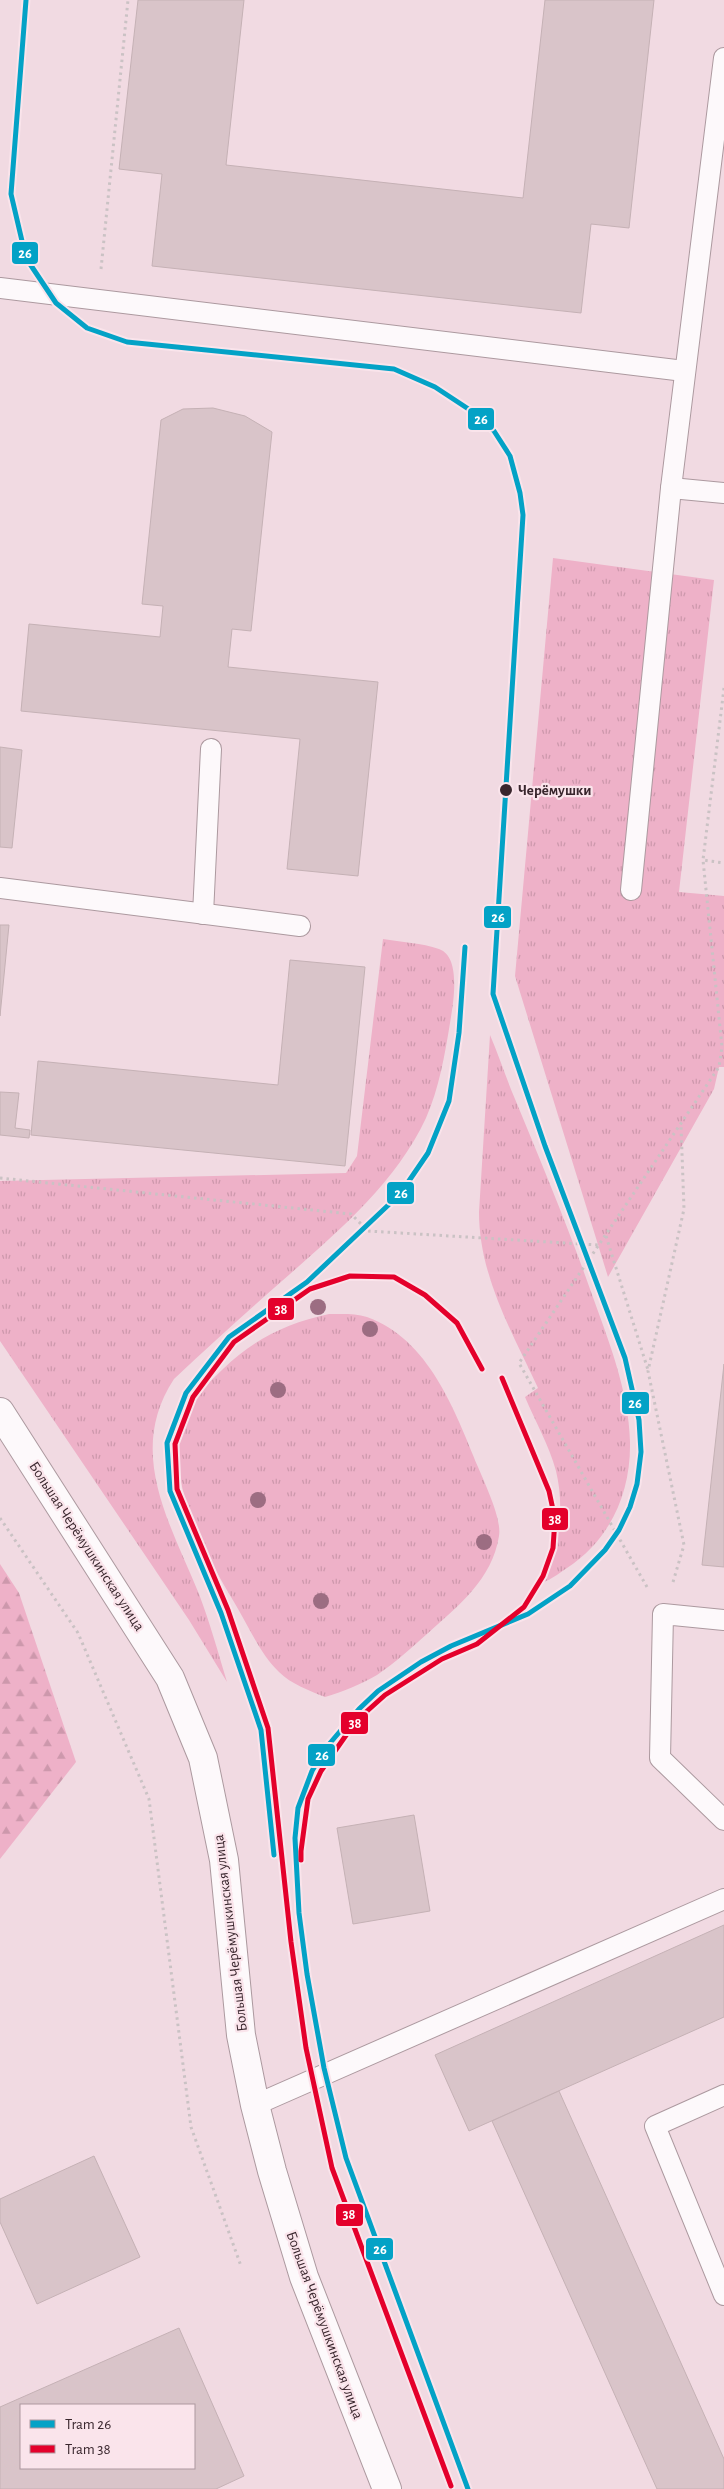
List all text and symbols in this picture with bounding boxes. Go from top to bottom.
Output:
line badge: 26 [11,241,39,265]
text: 26 [18,247,32,261]
line badge: 26 [467,407,495,431]
text: 26 [474,413,488,427]
marker: Черёмушки [498,782,514,798]
place label: Черёмушки [518,783,592,798]
line badge: 26 [483,905,512,929]
text: 26 [491,911,505,925]
line badge: 26 [386,1181,415,1205]
text: 26 [394,1187,408,1201]
line badge: 38 [267,1297,295,1321]
text: 38 [275,1303,288,1317]
line badge: 26 [621,1391,650,1415]
text: 26 [628,1397,642,1411]
street label: Большая Черёмушкинская улица [26,1459,147,1634]
line badge: 38 [541,1507,569,1531]
text: 38 [549,1513,562,1527]
line badge: 38 [340,1711,369,1735]
text: 38 [349,1717,362,1731]
line badge: 26 [307,1743,336,1767]
text: 26 [315,1749,329,1763]
street label: Большая Черёмушкинская улица [211,1833,250,2032]
line badge: 38 [335,2203,364,2227]
text: 38 [343,2208,356,2222]
street label: Большая Черёмушкинская улица [284,2229,366,2421]
line badge: 26 [365,2237,394,2261]
text: 26 [373,2243,387,2257]
legend [20,2404,195,2469]
text: Tram 26 [65,2417,111,2432]
text: Tram 38 [65,2442,111,2457]

